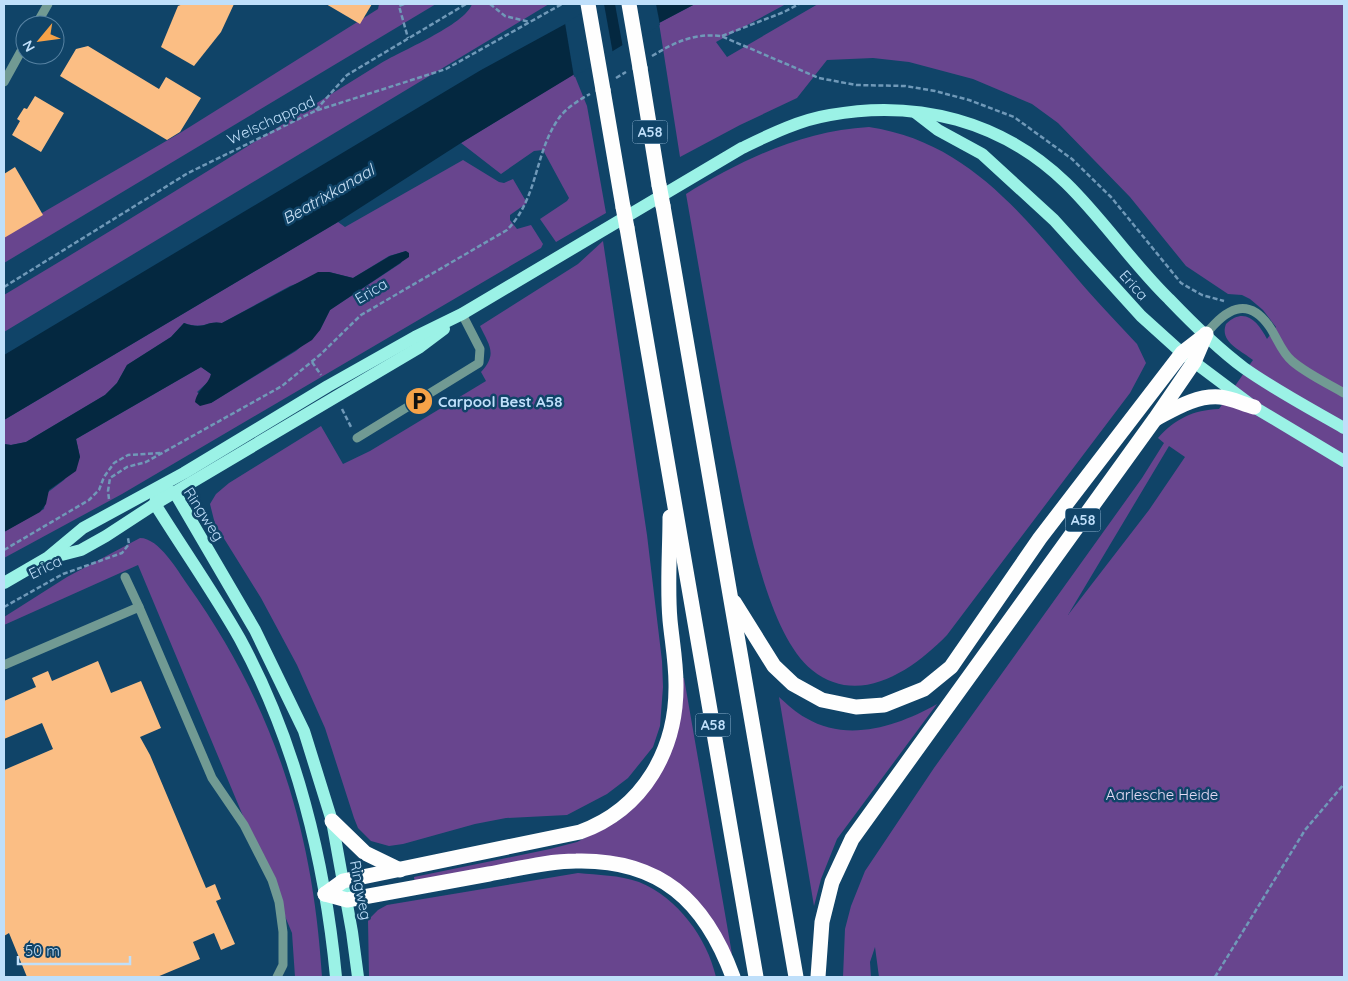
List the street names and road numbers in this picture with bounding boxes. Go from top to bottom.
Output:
street label: Welschappad [224,91,318,149]
road number: A58 [632,120,668,144]
street label: Erica [1115,266,1153,304]
street label: Erica [351,274,391,308]
street label: Ringweg [180,484,228,544]
road number: A58 [1066,508,1100,532]
street label: Erica [25,551,65,583]
road number: A58 [696,714,730,736]
street label: Ringweg [346,859,376,921]

